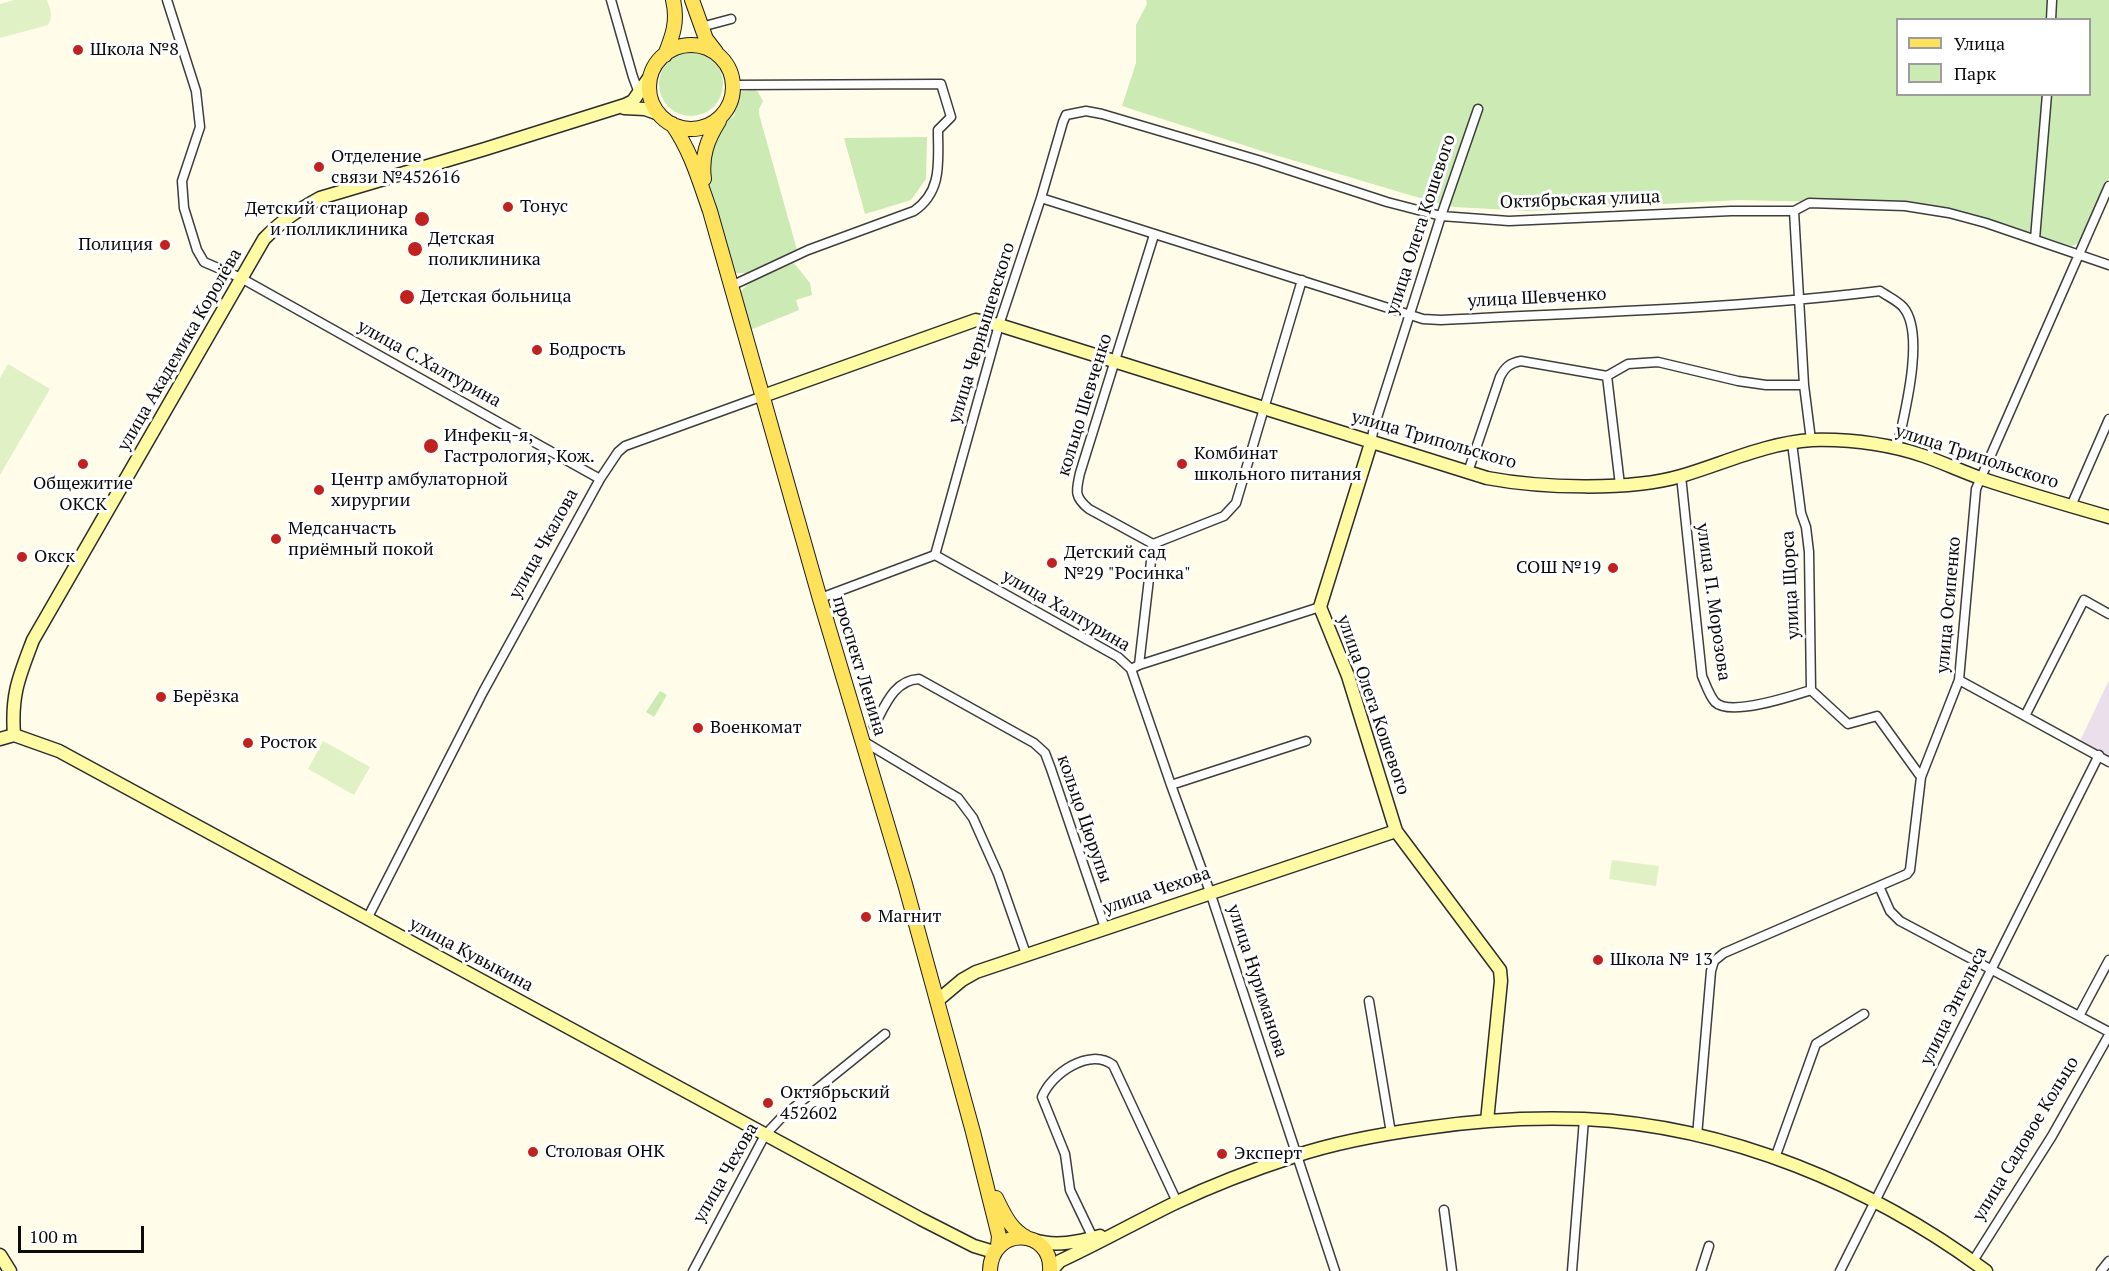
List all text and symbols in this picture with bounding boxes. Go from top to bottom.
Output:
legend [1896,18,2091,96]
text: Улица [1954,31,2005,55]
place label: Школа №8 [90,39,179,61]
marker: Школа №8 [71,43,85,57]
text: Парк [1954,61,1996,85]
street label: улица Олега Кошевого [1382,132,1460,318]
place label: Отделение связи №452616 [331,146,460,188]
marker: Отделение связи №452616 [312,160,326,174]
street label: Октябрьская улица [1499,186,1661,214]
place label: Тонус [520,196,568,218]
place label: Детский стационар и полликлиника [245,198,408,240]
marker: Тонус [501,200,515,214]
marker: Детский стационар и полликлиника [413,210,431,228]
place label: Детская поликлиника [428,228,541,270]
place label: Полиция [78,234,153,256]
marker: Полиция [158,238,172,252]
marker: Детская поликлиника [406,240,424,258]
street label: улица Чернышевского [944,240,1020,426]
street label: улица Академика Королёва [113,245,247,455]
street label: улица Шевченко [1467,284,1607,312]
place label: Детская больница [420,286,571,308]
marker: Детская больница [398,288,416,306]
street label: улица С.Халтурина [353,316,505,412]
street label: кольцо Шевченко [1053,331,1117,479]
place label: Бодрость [549,339,626,361]
marker: Бодрость [530,343,544,357]
street label: улица Трипольского [1349,406,1519,474]
street label: улица Трипольского [1893,420,2061,494]
place label: Инфекц-я, Гастрология, Кож. [444,425,595,468]
marker: Инфекц-я, Гастрология, Кож. [422,437,440,455]
place label: Комбинат школьного питания [1194,443,1362,486]
marker: Общежитие ОКСК [76,457,90,471]
marker: Комбинат школьного питания [1175,457,1189,471]
place label: Центр амбулаторной хирургии [331,469,508,512]
place label: Общежитие ОКСК [33,473,133,516]
marker: Центр амбулаторной хирургии [312,483,326,497]
street label: улица Чкалова [505,485,583,603]
place label: Медсанчасть приёмный покой [288,518,434,560]
street label: улица П. Морозова [1691,522,1735,682]
street label: улица Щорса [1777,530,1805,640]
marker: Медсанчасть приёмный покой [269,532,283,546]
street label: улица Осипенко [1932,536,1966,674]
place label: Детский сад №29 "Росинка" [1064,542,1191,584]
place label: Окск [34,546,75,568]
marker: Окск [15,550,29,564]
marker: Детский сад №29 "Росинка" [1045,556,1059,570]
place label: СОШ №19 [1516,557,1601,579]
marker: СОШ №19 [1606,561,1620,575]
street label: улица Халтурина [998,566,1134,656]
street label: проспект Ленина [827,593,891,739]
street label: улица Олега Кошевого [1332,612,1414,798]
place label: Берёзка [173,686,239,708]
marker: Берёзка [154,690,168,704]
place label: Военкомат [710,717,802,739]
marker: Военкомат [691,721,705,735]
place label: Росток [260,732,317,754]
marker: Росток [241,736,255,750]
street label: кольцо Цюрупы [1052,752,1116,886]
street label: улица Чехова [1101,863,1213,919]
street label: улица Нуриманова [1222,902,1292,1060]
place label: Магнит [878,906,941,928]
marker: Магнит [859,910,873,924]
street label: улица Кувыкина [405,913,537,997]
street label: улица Энгельса [1916,943,1992,1069]
place label: Школа № 13 [1610,949,1713,971]
marker: Школа № 13 [1591,953,1605,967]
street label: улица Садовое Кольцо [1968,1053,2084,1225]
place label: Октябрьский 452602 [780,1082,890,1124]
marker: Октябрьский 452602 [761,1096,775,1110]
street label: улица Чехова [689,1119,763,1227]
place label: Столовая ОНК [545,1141,665,1163]
place label: Эксперт [1234,1143,1302,1165]
marker: Столовая ОНК [526,1145,540,1159]
marker: Эксперт [1215,1147,1229,1161]
scale bar [21,1214,147,1252]
text: 100 m [29,1224,78,1248]

